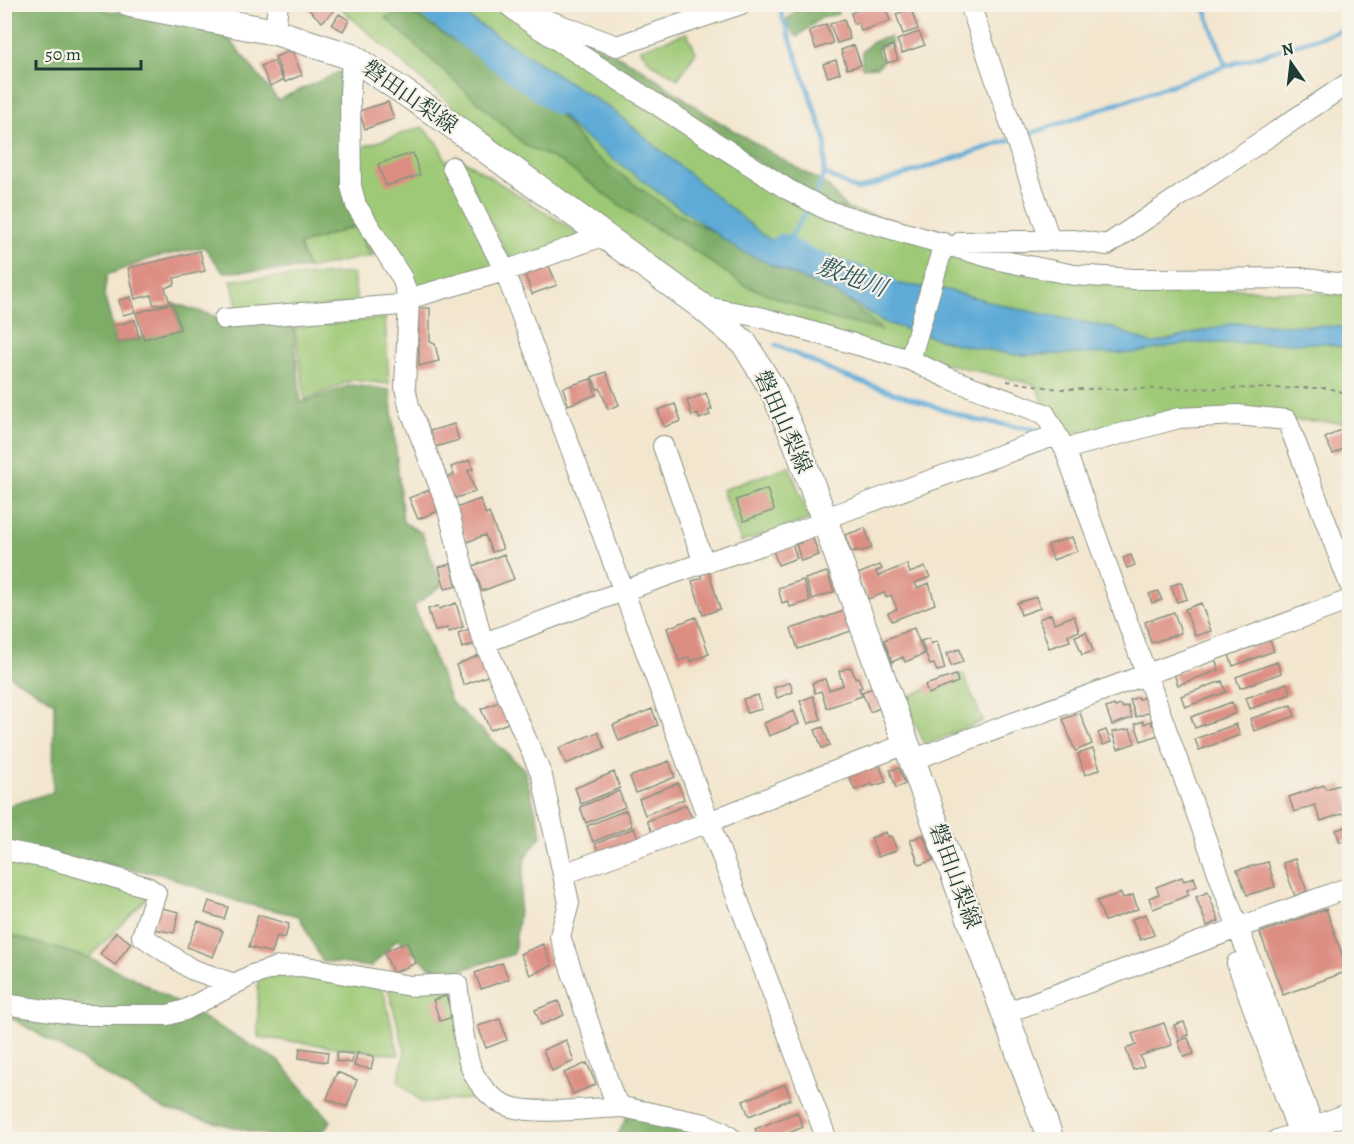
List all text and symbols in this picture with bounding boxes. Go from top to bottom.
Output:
scale bar [36,33,141,71]
north arrow [1261,33,1321,93]
text: N [1279,37,1296,61]
text: 50 m [45,42,81,66]
street label: 磐田山梨線 [356,53,464,141]
water label: 敷地川 [813,250,894,305]
street label: 磐田山梨線 [747,366,819,478]
street label: 磐田山梨線 [922,819,988,933]

